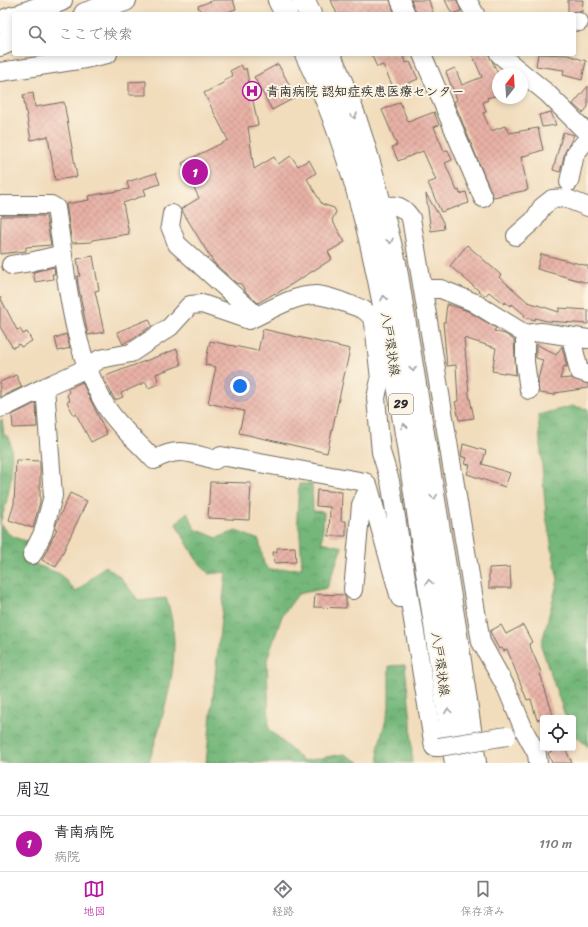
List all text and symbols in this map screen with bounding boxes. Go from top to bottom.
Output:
search box [12,12,576,56]
text: ここで検索 [58,21,133,47]
icon: search [26,23,48,45]
north arrow [492,68,528,104]
hospital icon: 青南病院 認知症疾患医療センター [241,80,263,102]
place label: 青南病院 認知症疾患医療センター [266,80,464,103]
one-way arrow [349,112,358,119]
pin: 1 [182,157,208,187]
one-way arrow [385,237,394,244]
one-way arrow [380,294,388,301]
street label: 八戸環状線 [374,310,407,379]
one-way arrow [408,366,417,372]
your location [230,376,250,396]
road number: 29 [389,394,413,414]
one-way arrow [401,423,409,429]
one-way arrow [429,494,437,500]
one-way arrow [425,579,434,585]
street label: 八戸環状線 [425,630,457,699]
one-way arrow [444,707,453,714]
map controls [540,715,576,751]
button: locate [540,715,576,751]
text: 周辺 [16,774,50,804]
text: 青南病院 [54,819,114,845]
text: 1 [26,832,32,855]
text: 110 m [539,832,572,855]
text: 病院 [54,845,80,868]
tab: 地図 [83,878,105,921]
tab: 経路 [272,878,294,921]
tab: 保存済み [461,878,505,921]

